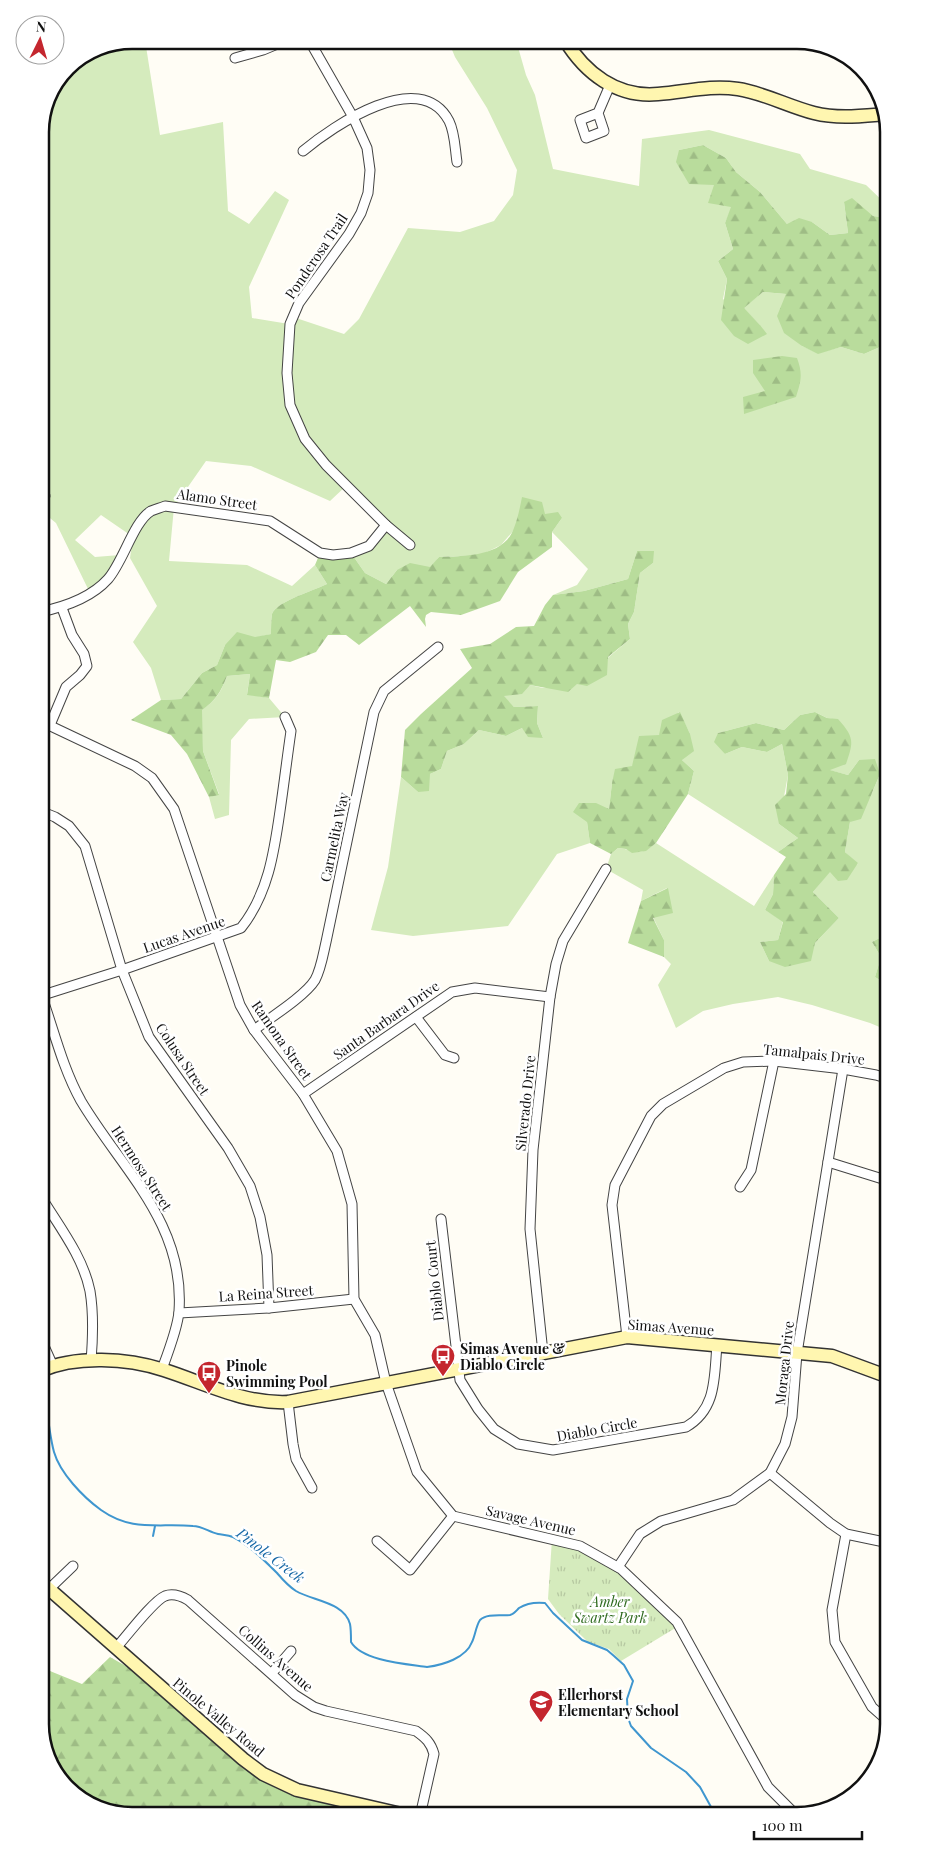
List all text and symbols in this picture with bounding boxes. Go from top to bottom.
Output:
north arrow [15,15,65,65]
text: N [35,17,47,36]
street label: Ponderosa Trail [280,210,352,302]
street label: Alamo Street [175,484,259,514]
street label: Carmelita Way [315,790,353,884]
street label: Lucas Avenue [140,911,228,957]
street label: Santa Barbara Drive [329,976,443,1064]
street label: Ramona Street [248,997,317,1084]
street label: Colusa Street [152,1019,215,1100]
street label: Tamalpais Drive [762,1039,866,1069]
street label: Silverado Drive [511,1054,539,1152]
street label: Hermosa Street [107,1122,177,1215]
street label: Diablo Court [420,1239,448,1322]
street label: La Reina Street [218,1280,315,1306]
street label: Simas Avenue [627,1315,715,1339]
street label: Moraga Drive [770,1320,798,1406]
place label: Simas Avenue & Diablo Circle [460,1339,565,1374]
bus stop icon: Simas Avenue & Diablo Circle [430,1343,456,1377]
place label: Pinole Swimming Pool [226,1356,328,1391]
bus stop icon: Pinole Swimming Pool [196,1360,222,1394]
street label: Diablo Circle [555,1413,639,1445]
street label: Savage Avenue [484,1500,578,1540]
water label: Pinole Creek [232,1522,309,1587]
park label: Amber Swartz Park [572,1592,647,1627]
street label: Collins Avenue [235,1620,317,1696]
street label: Pinole Valley Road [169,1673,269,1761]
place label: Ellerhorst Elementary School [558,1685,679,1720]
school or university icon: Ellerhorst Elementary School [528,1689,554,1723]
scale bar [754,1808,862,1840]
text: 100 m [762,1815,803,1835]

